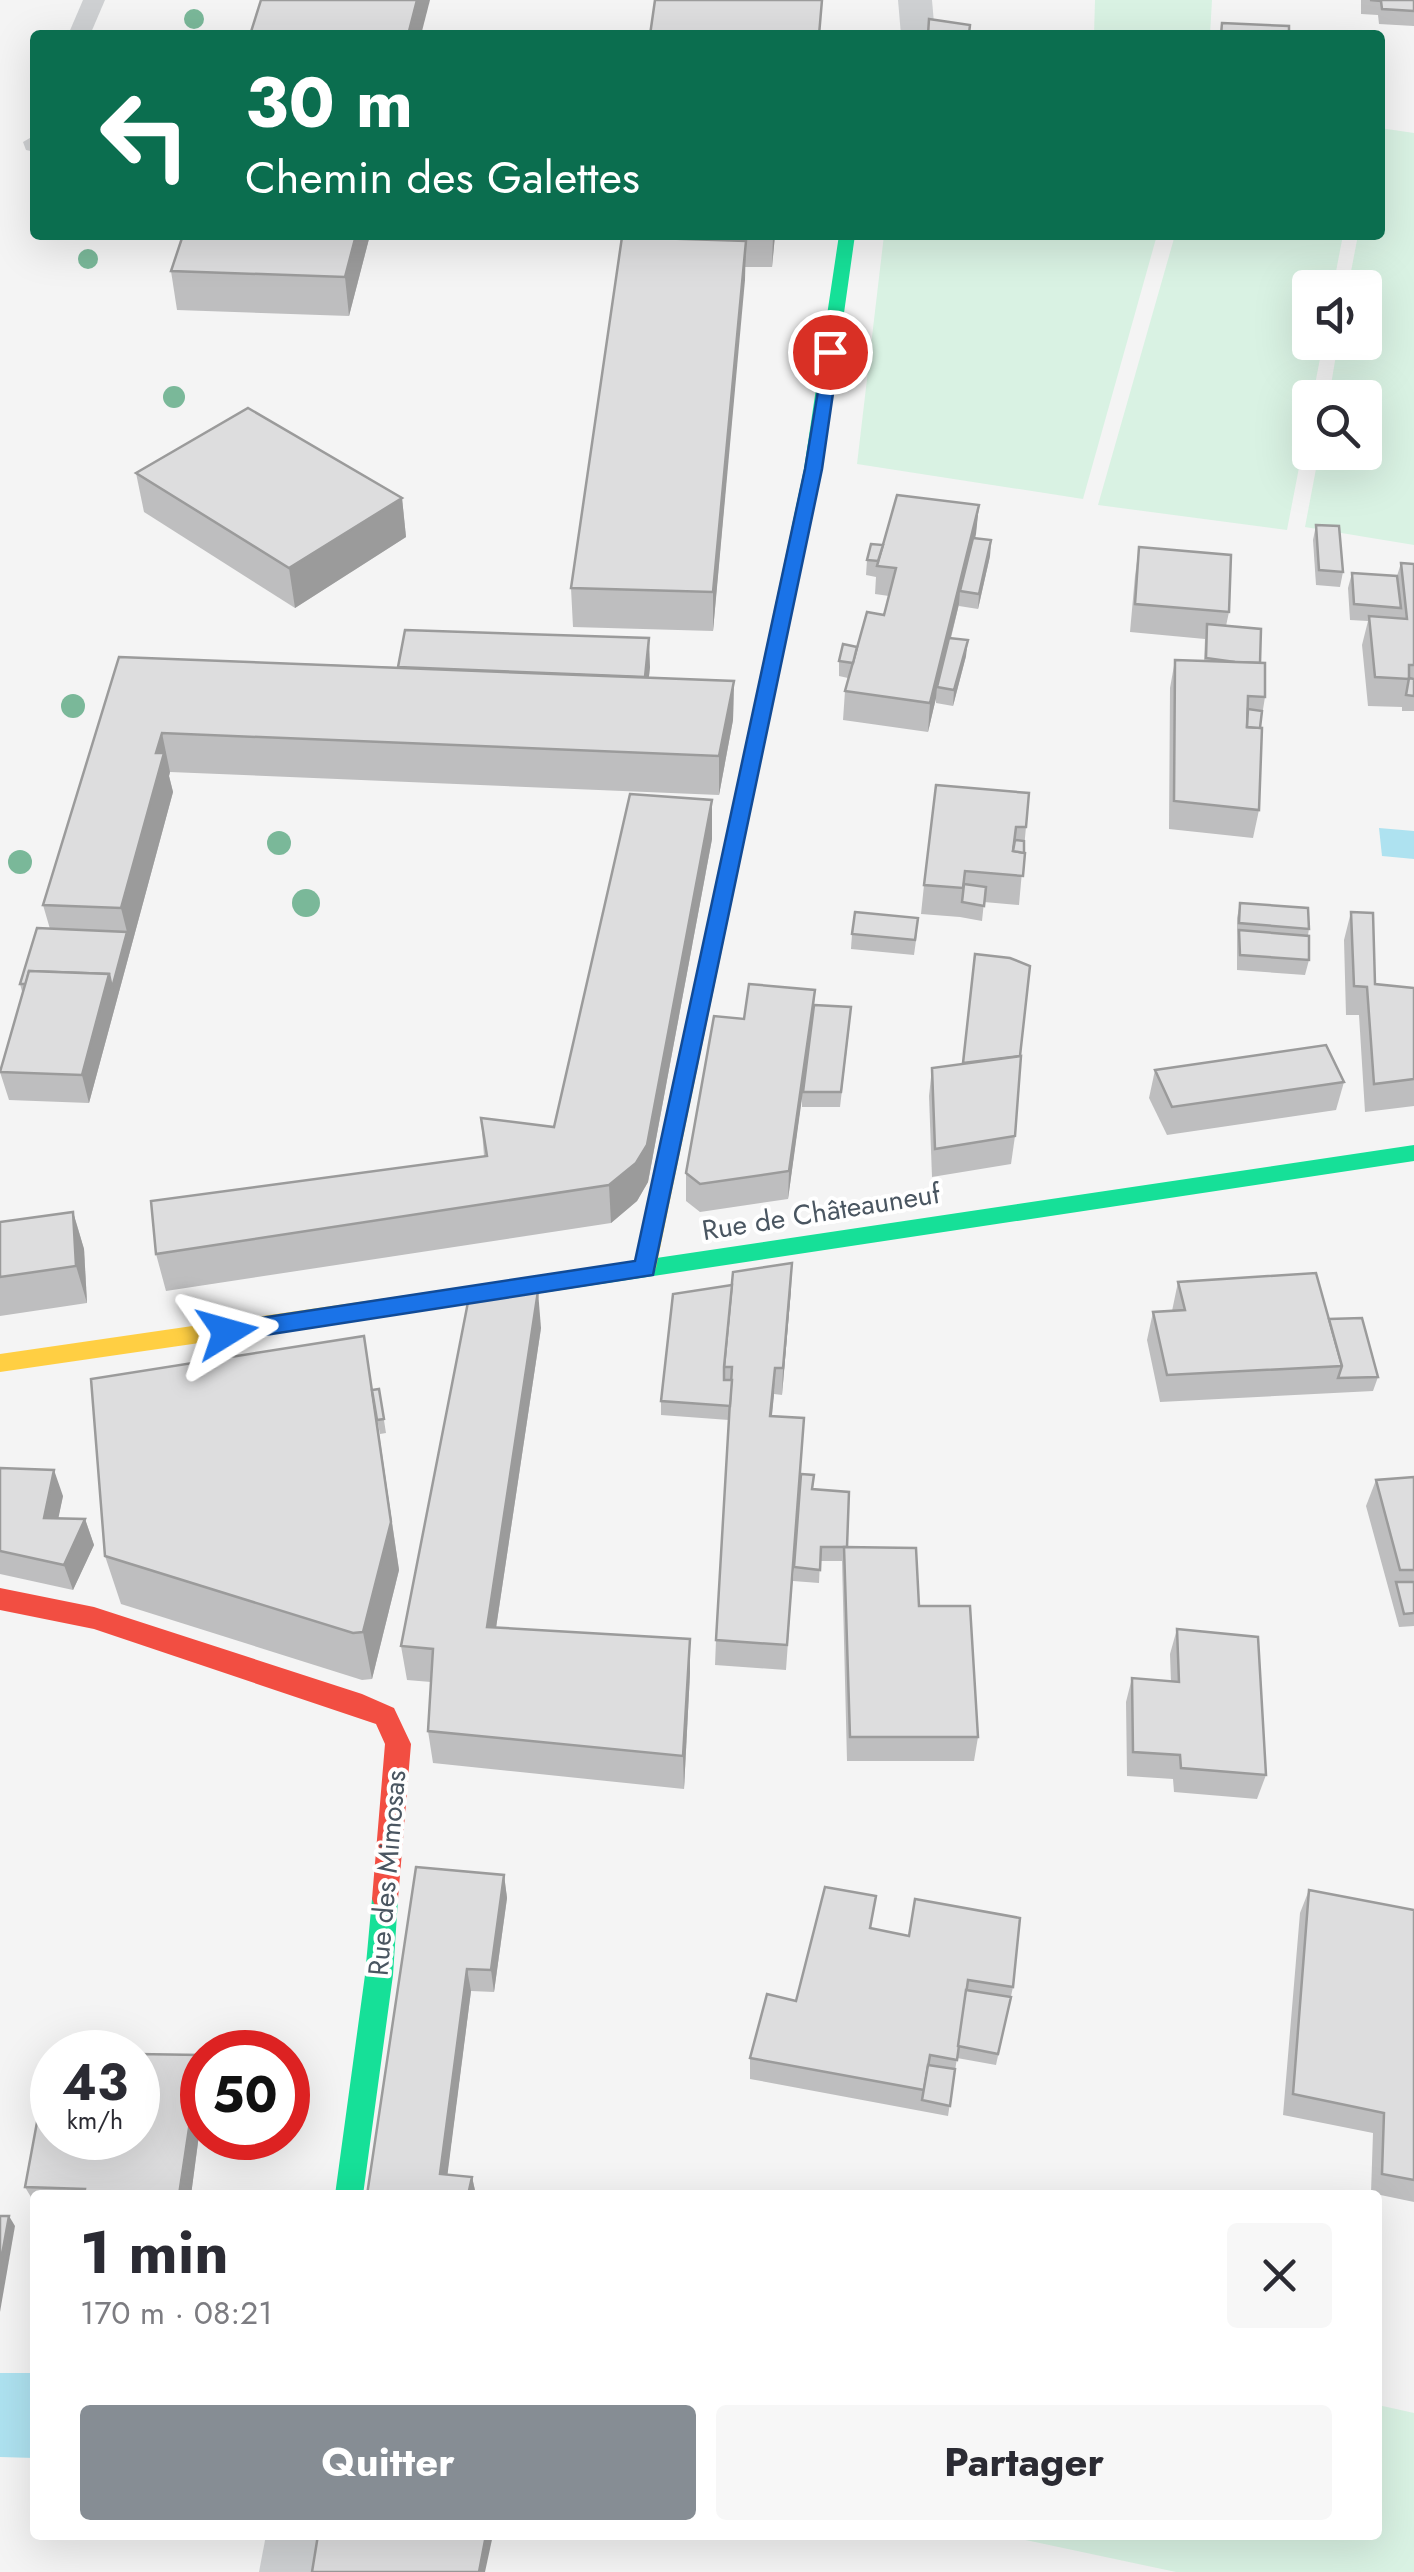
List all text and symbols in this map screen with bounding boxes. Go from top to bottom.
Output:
text: 30 m [245,52,413,153]
icon: left [80,70,210,200]
text: Chemin des Galettes [245,145,640,210]
map controls [1292,270,1382,470]
button: sound [1292,270,1382,360]
pin [788,310,873,395]
icon: arrive [803,325,858,380]
button: search [1292,380,1382,470]
street label: Rue de Châteauneuf [699,1173,944,1251]
position arrow [175,1280,279,1384]
street label: Rue des Mimosas [358,1768,416,1978]
speed limit sign: 50 [180,2030,310,2160]
text: 43 [62,2046,128,2119]
text: km/h [67,2102,123,2138]
text: 1 min [80,2209,229,2296]
button: close [1227,2223,1332,2328]
text: 170 m · 08:21 [80,2290,273,2336]
button: Quitter [80,2405,696,2520]
button: Partager [716,2405,1332,2520]

